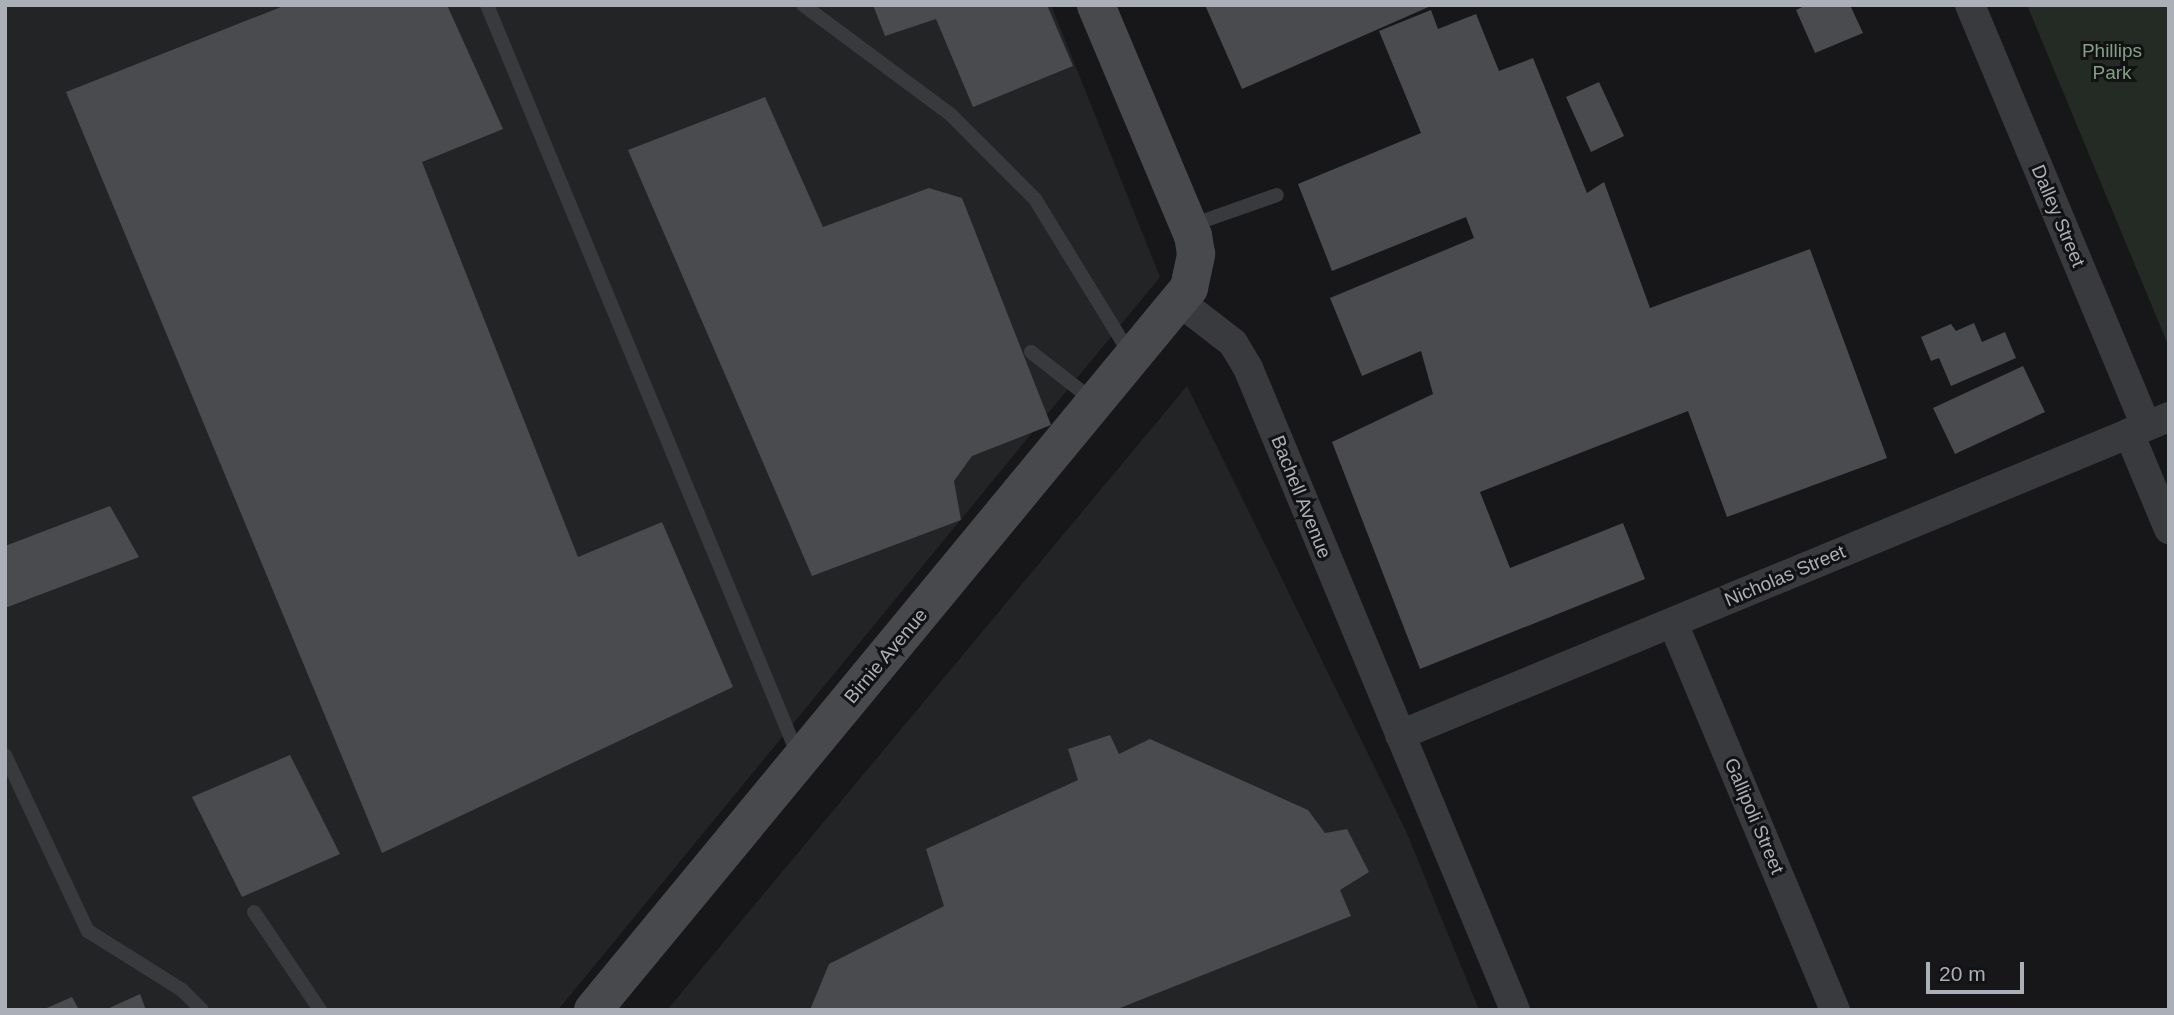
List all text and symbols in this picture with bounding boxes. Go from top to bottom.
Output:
park label: Phillips Park [2082,40,2142,84]
street label: Dalley Street [2026,161,2090,271]
street label: Bachell Avenue [1266,432,1336,562]
street label: Nicholas Street [1721,540,1849,612]
street label: Birnie Avenue [839,603,933,709]
street label: Gallipoli Street [1719,755,1789,877]
scale bar [1929,948,2027,992]
text: 20 m [1939,962,1986,985]

